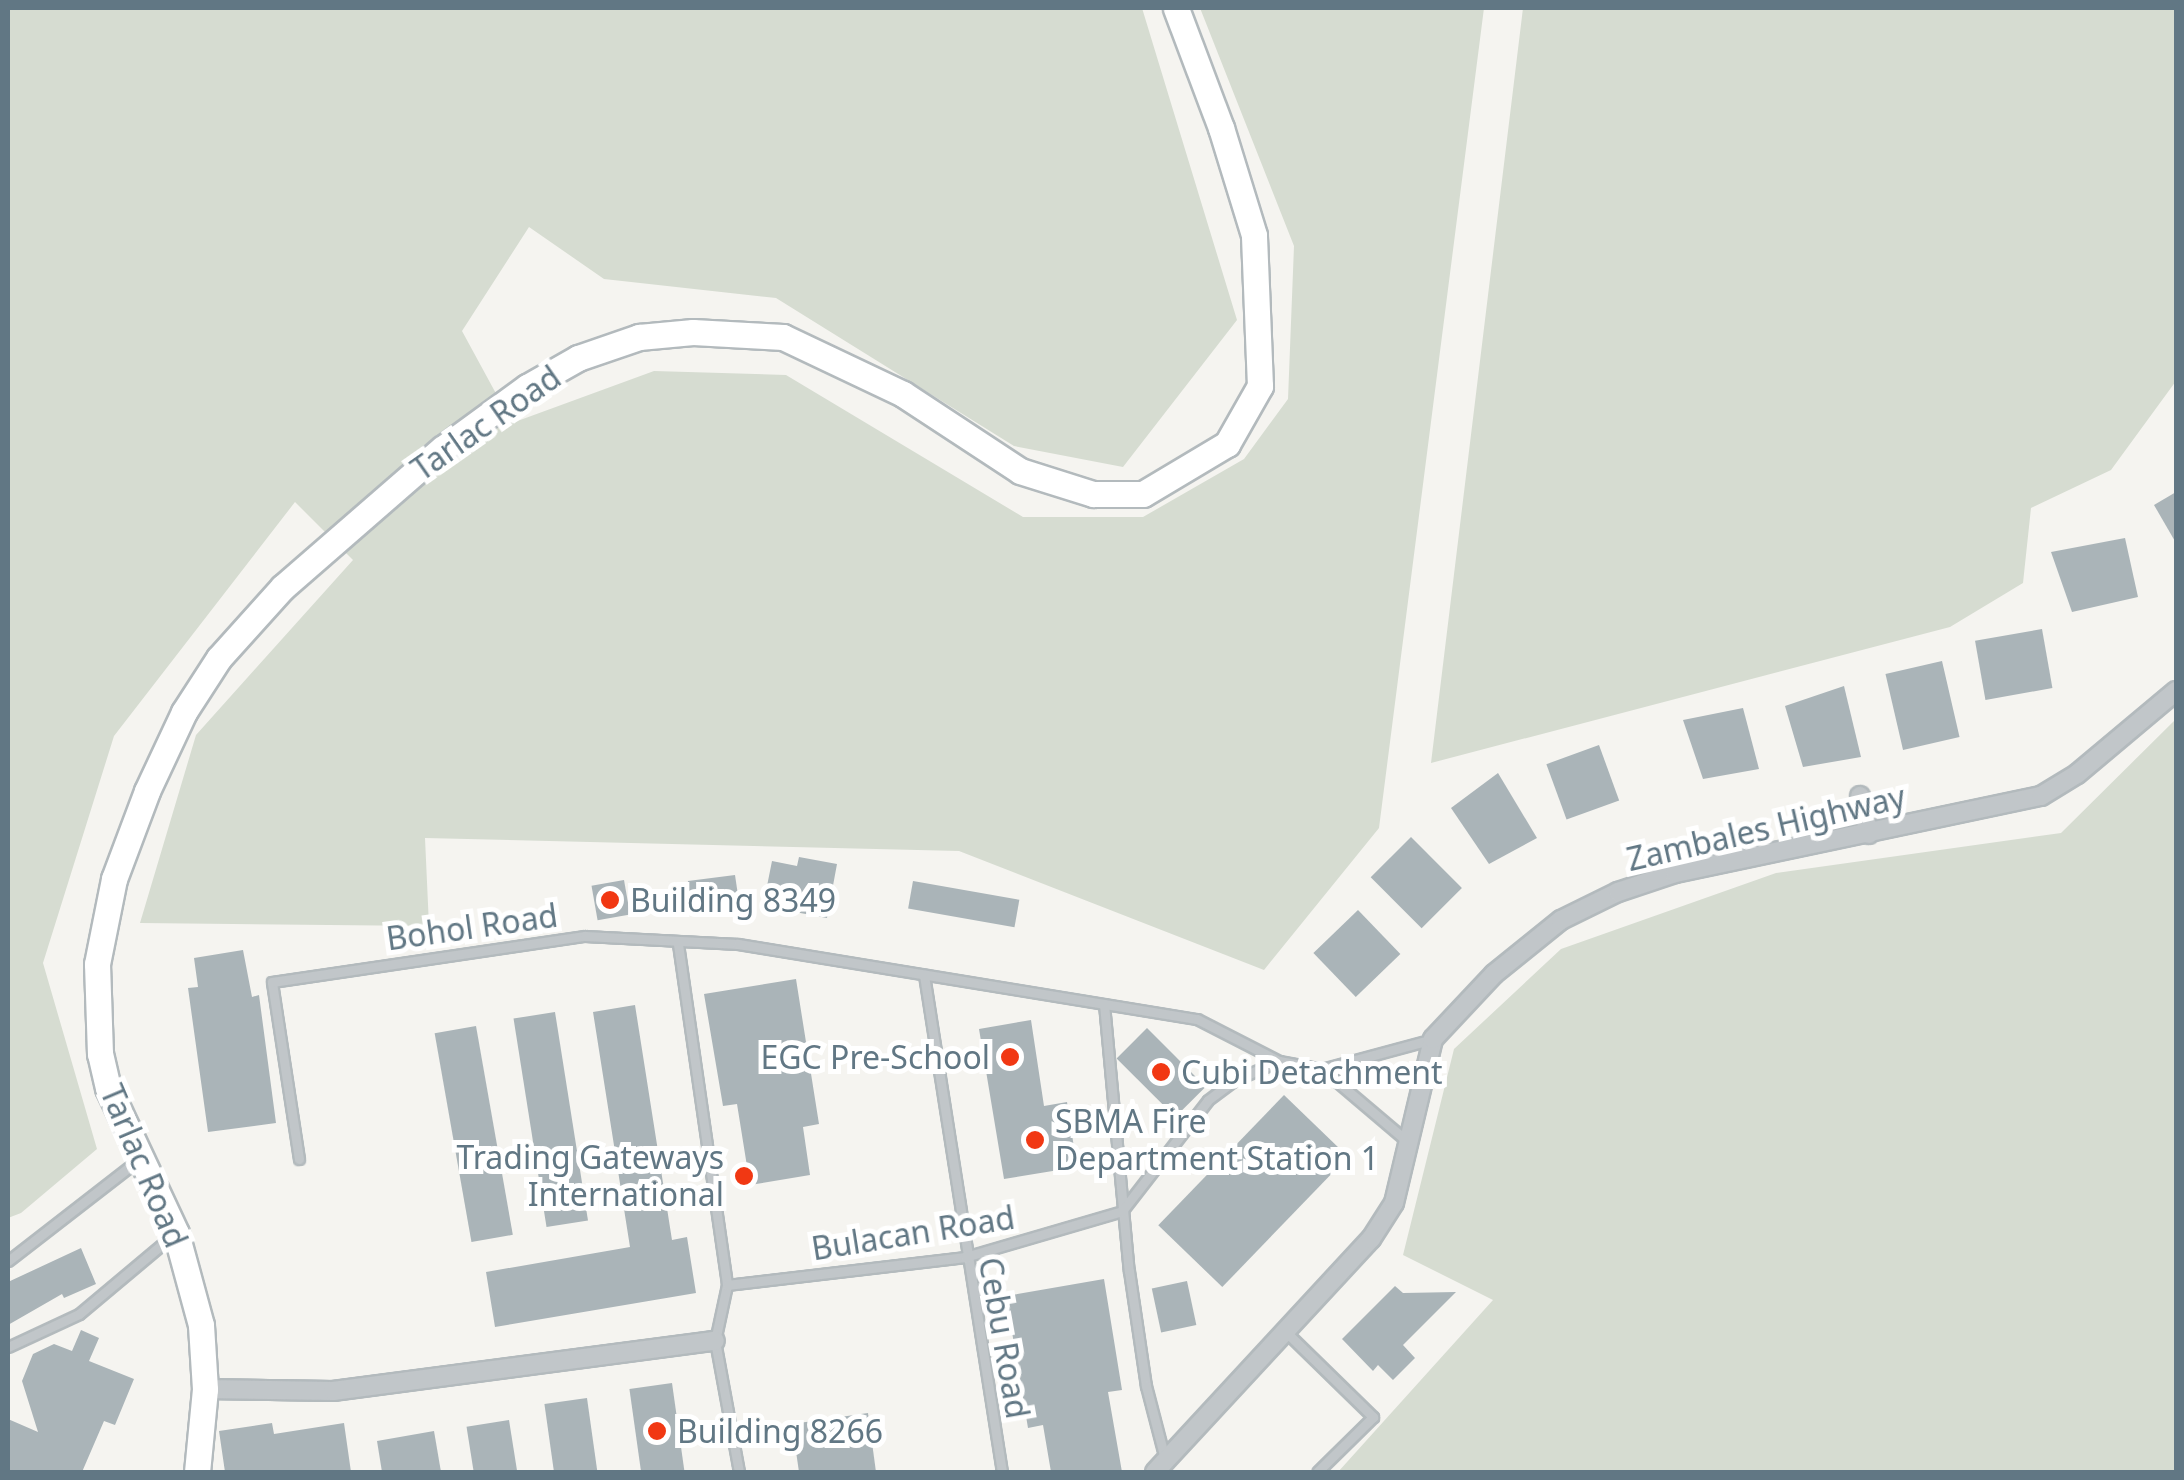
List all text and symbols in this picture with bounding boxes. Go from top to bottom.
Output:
street label: Tarlac Road [404,358,568,488]
street label: Zambales Highway [1623,777,1909,879]
place label: Building 8349 [630,881,836,919]
marker: Building 8349 [599,889,621,911]
street label: Bohol Road [384,896,560,958]
place label: EGC Pre-School [760,1038,990,1076]
marker: EGC Pre-School [999,1046,1021,1068]
place label: Cubi Detachment [1181,1053,1443,1091]
marker: Cubi Detachment [1150,1061,1172,1083]
street label: Tarlac Road [92,1079,196,1253]
place label: SBMA Fire Department Station 1 [1055,1103,1379,1178]
marker: SBMA Fire Department Station 1 [1024,1129,1046,1151]
place label: Trading Gateways International [457,1139,724,1214]
marker: Trading Gateways International [733,1165,755,1187]
street label: Bulacan Road [809,1198,1017,1268]
street label: Cebu Road [971,1254,1037,1422]
place label: Building 8266 [677,1412,883,1450]
marker: Building 8266 [646,1420,668,1442]

